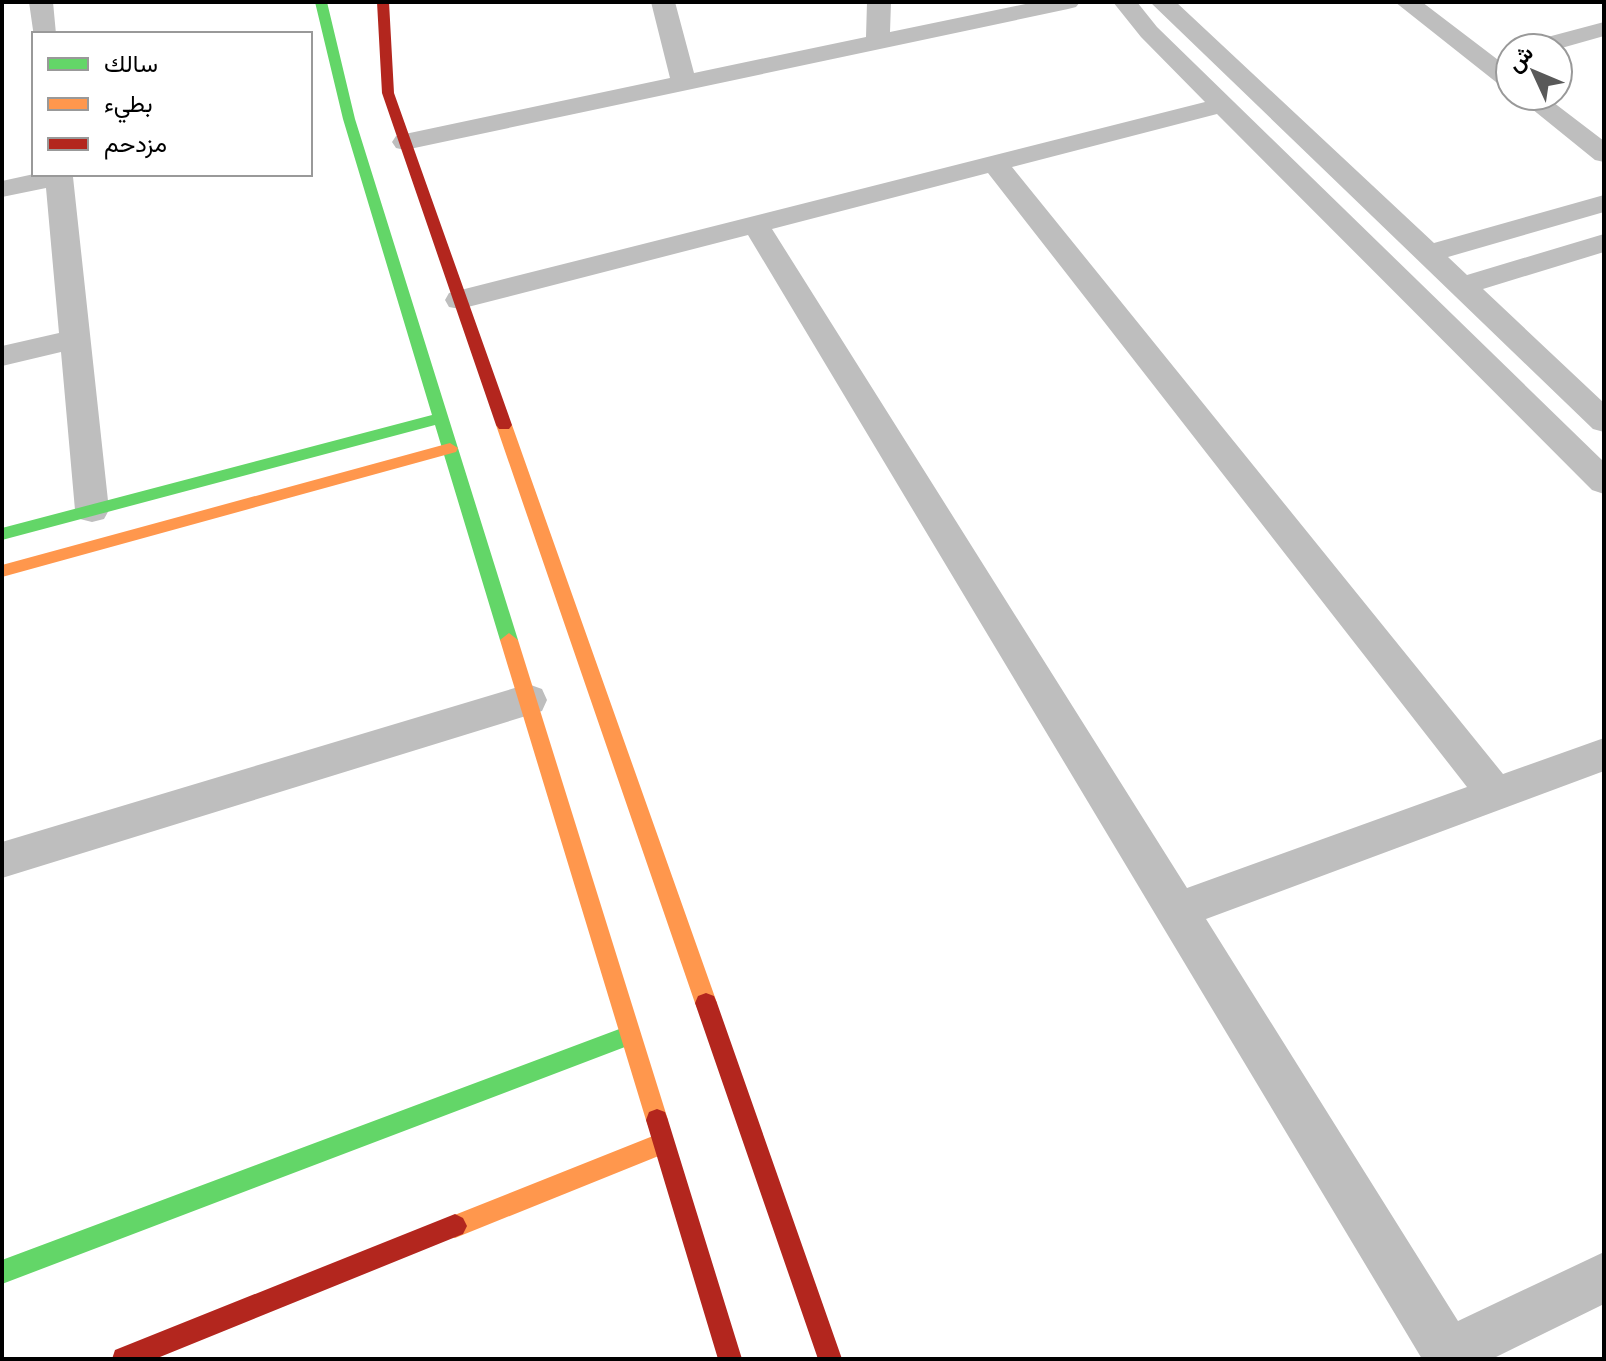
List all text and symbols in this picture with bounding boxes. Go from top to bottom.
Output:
legend [32,32,312,176]
north arrow [1494,32,1574,112]
text: ش [1501,40,1539,77]
text: سالك [104,49,158,77]
text: بطيء [104,89,153,123]
text: مزدحم [104,129,167,160]

